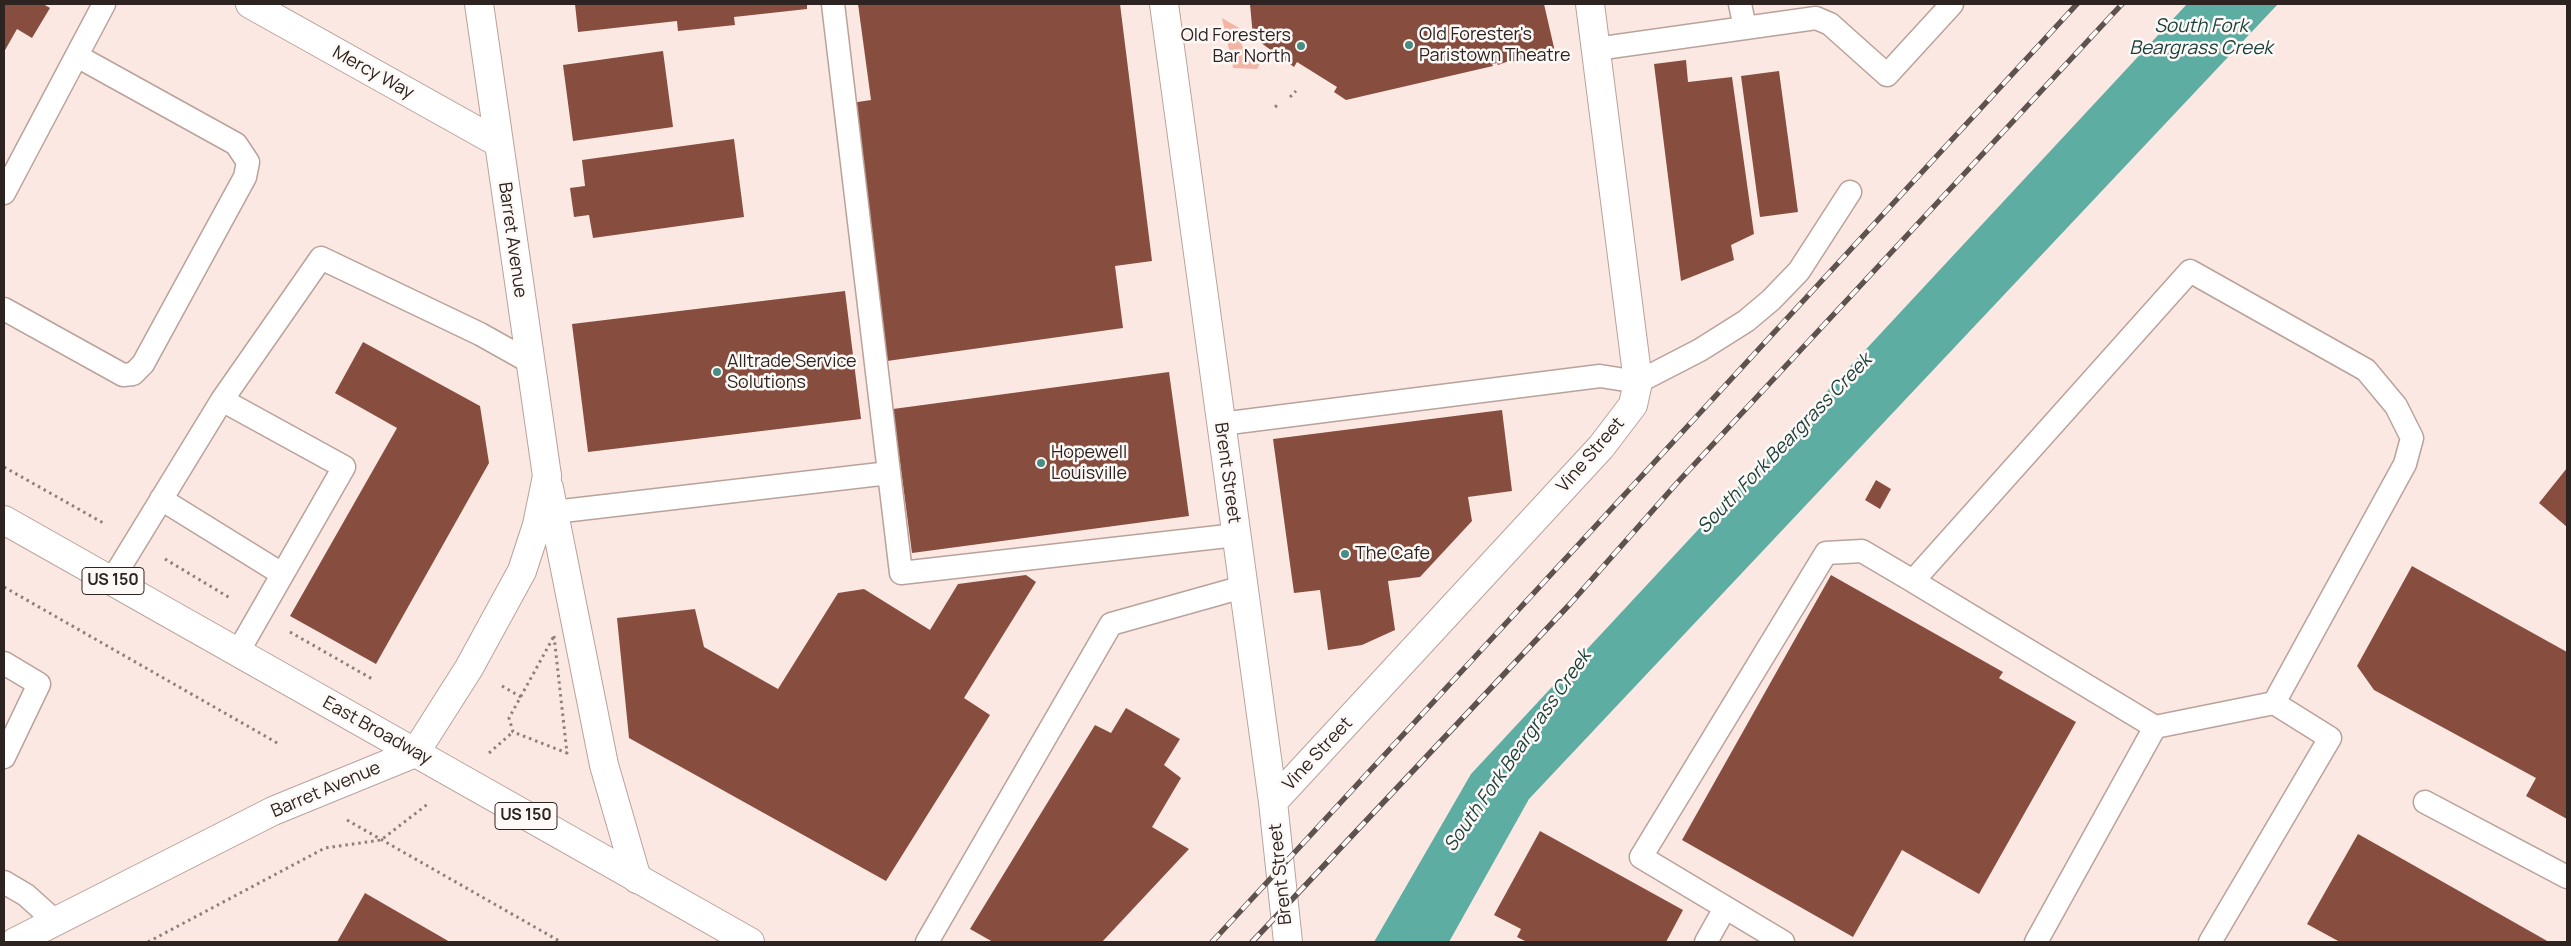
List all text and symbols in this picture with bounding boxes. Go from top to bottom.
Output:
water label: South Fork Beargrass Creek [2129,16,2273,60]
place label: Old Forester's Paristown Theatre [1419,24,1571,66]
place label: Old Foresters Bar North [1181,25,1291,68]
marker: Old Forester's Paristown Theatre [1403,39,1415,51]
marker: Old Foresters Bar North [1295,40,1307,52]
street label: Mercy Way [329,42,417,104]
street label: Barret Avenue [493,181,531,299]
water label: South Fork Beargrass Creek [1693,349,1877,539]
place label: Alltrade Service Solutions [727,351,857,394]
marker: Alltrade Service Solutions [711,366,723,378]
street label: Vine Street [1553,413,1629,497]
street label: Brent Street [1209,421,1245,525]
place label: Hopewell Louisville [1051,442,1127,484]
marker: Hopewell Louisville [1035,457,1047,469]
place label: The Cafe [1355,543,1430,565]
marker: The Cafe [1339,548,1351,560]
road number: US 150 [82,568,144,594]
water label: South Fork Beargrass Creek [1440,646,1596,856]
street label: East Broadway [319,692,435,770]
street label: Vine Street [1279,713,1357,795]
street label: Barret Avenue [268,757,384,823]
road number: US 150 [495,802,557,829]
street label: Brent Street [1265,822,1297,926]

